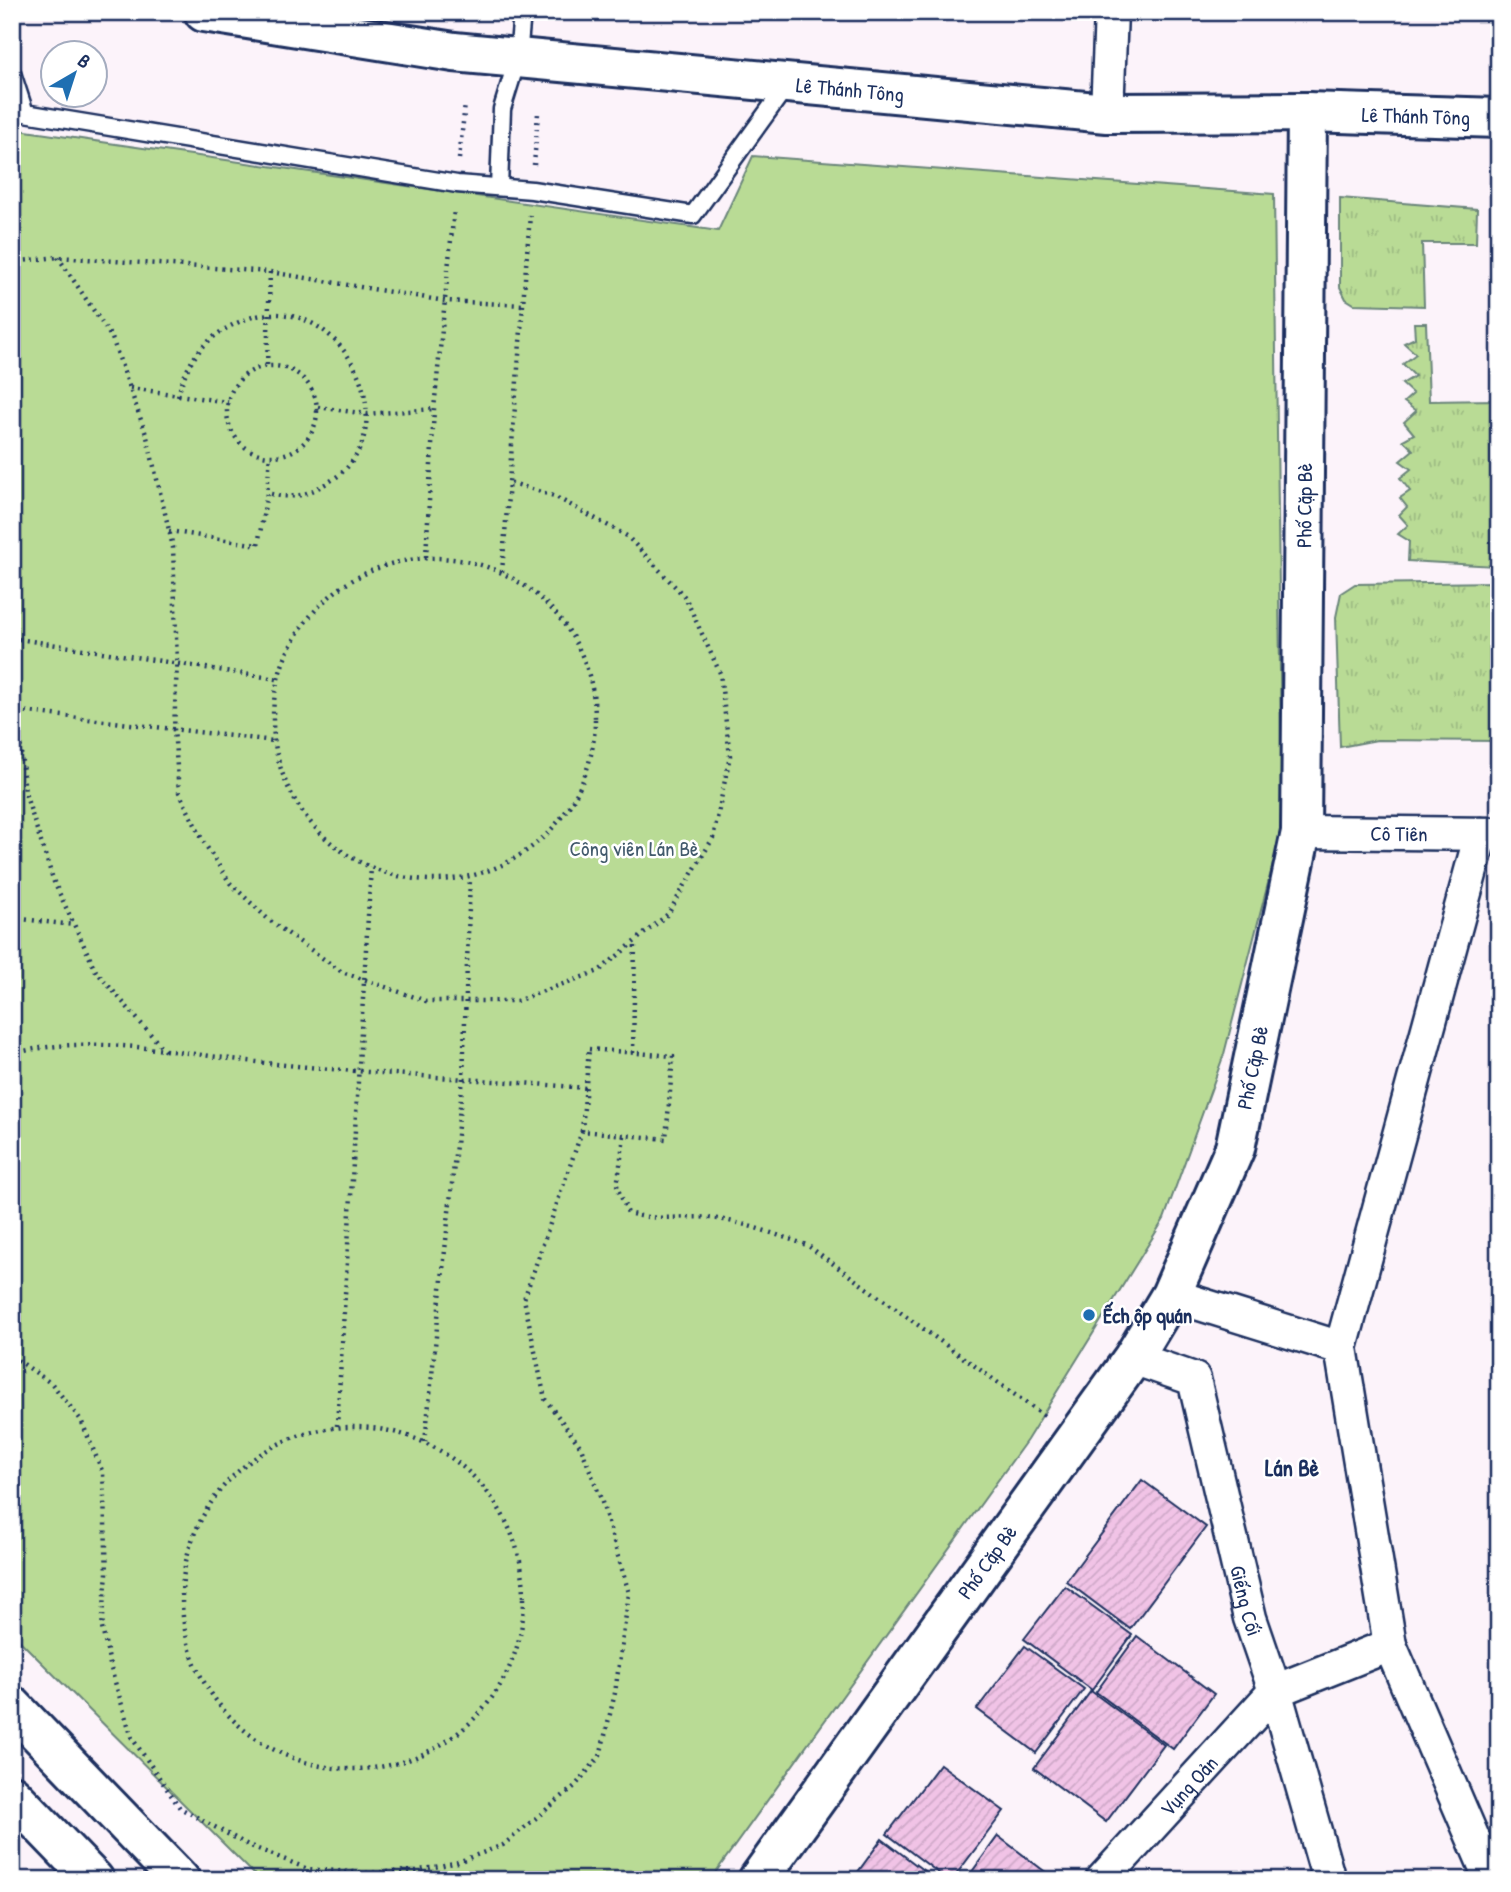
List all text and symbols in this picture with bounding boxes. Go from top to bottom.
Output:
north arrow [38,38,108,108]
text: B [73,48,97,74]
street label: Lê Thánh Tông [795,70,905,108]
street label: Lê Thánh Tông [1361,99,1470,132]
street label: Phố Cặp Bè [1289,463,1319,548]
street label: Cô Tiên [1370,818,1428,848]
park label: Công viên Lán Bè [570,834,698,863]
street label: Phố Cặp Bè [1229,1023,1275,1112]
place label: Ếch ộp quán [1103,1301,1192,1331]
marker: Ếch ộp quán [1081,1307,1097,1323]
district label: Lán Bè [1265,1452,1320,1483]
street label: Phố Cặp Bè [950,1519,1023,1605]
street label: Giếng Cối [1224,1562,1269,1640]
street label: Vụng Oản [1153,1749,1224,1822]

